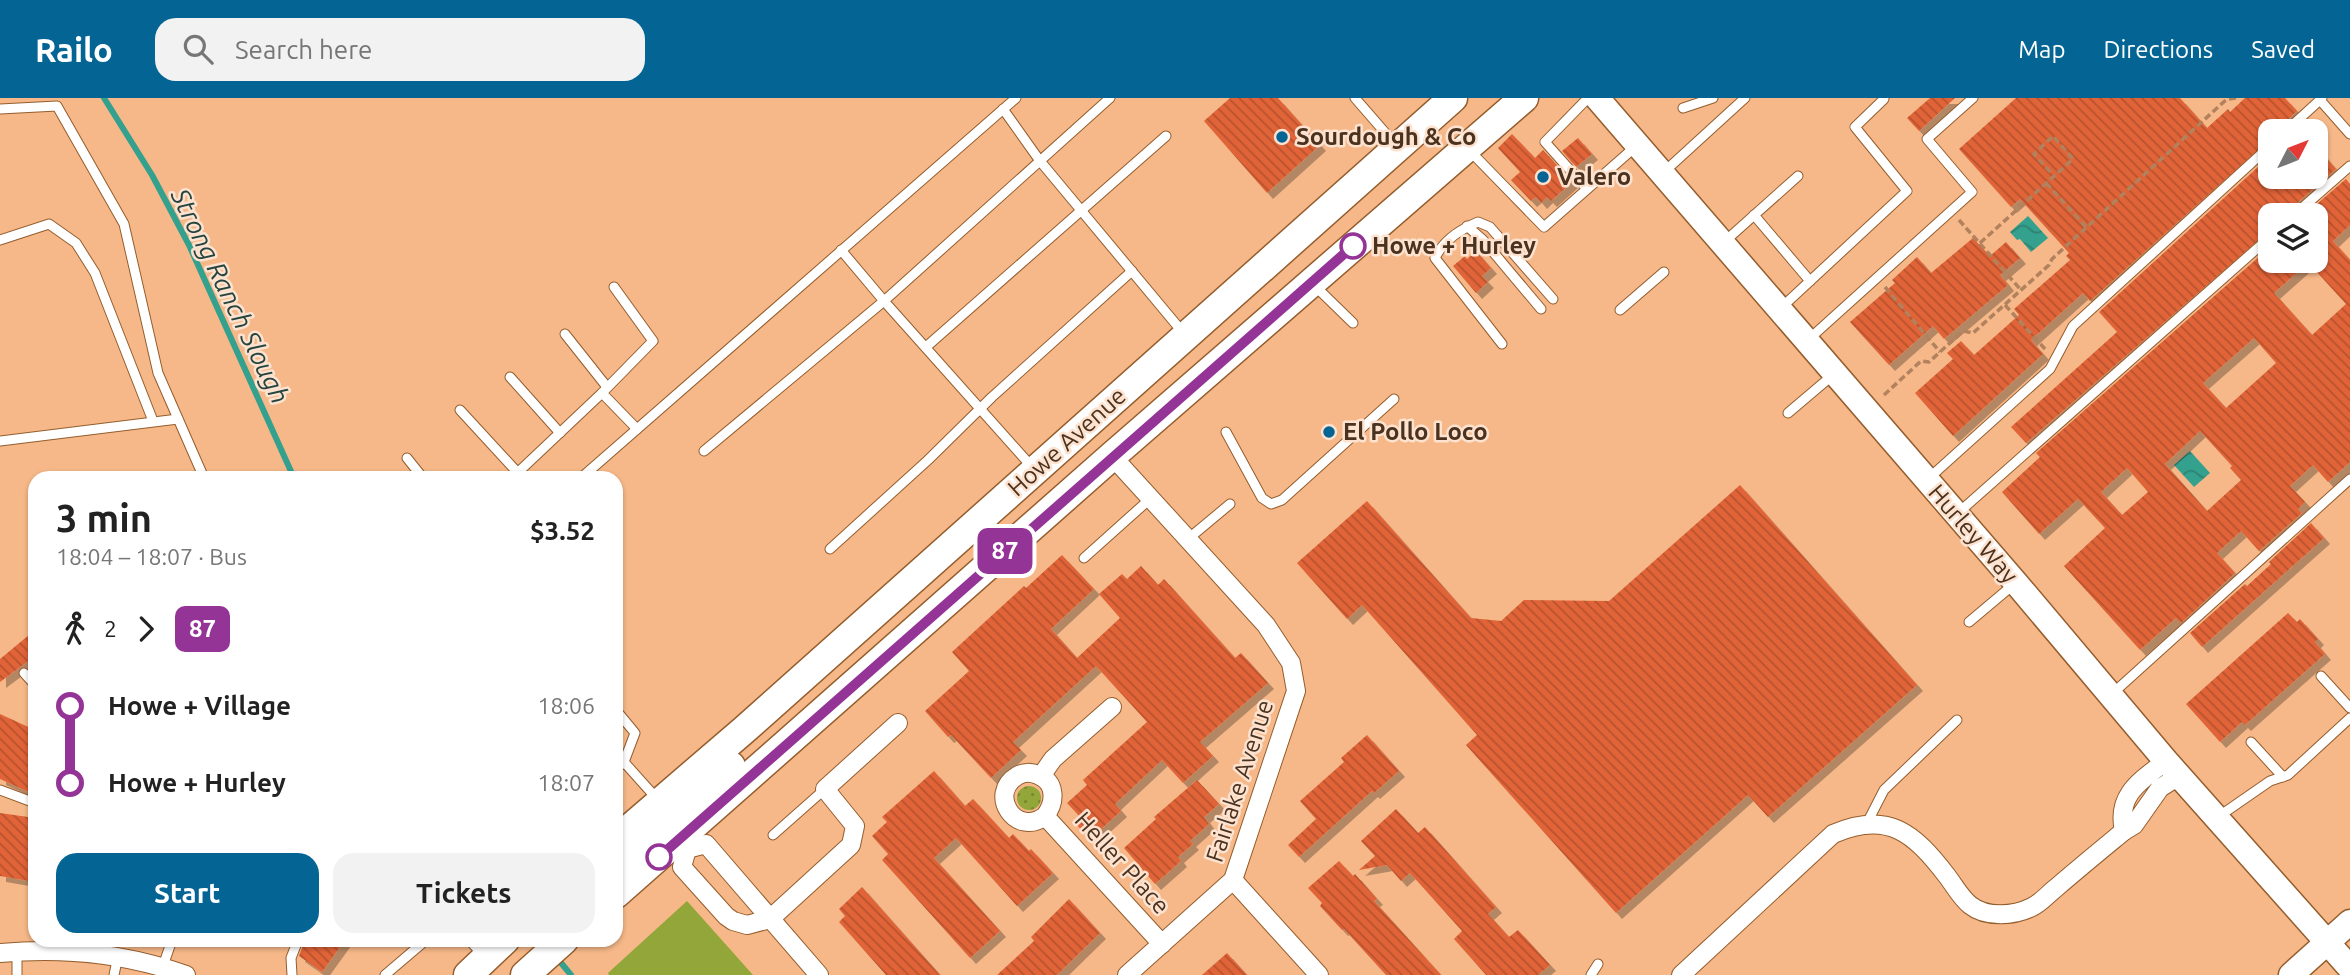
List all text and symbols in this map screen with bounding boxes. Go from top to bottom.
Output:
search box [155,18,645,81]
icon: search [179,30,217,68]
text: Railo [35,31,113,68]
text: Search here [235,35,372,64]
text: Map [2018,36,2065,63]
text: Directions [2103,36,2213,63]
text: Saved [2251,36,2315,63]
north arrow [2258,119,2328,189]
map controls [2258,119,2328,273]
place label: Sourdough & Co [1296,123,1476,150]
marker: Sourdough & Co [1274,129,1290,145]
place label: Valero [1557,163,1631,190]
marker: Valero [1535,169,1551,185]
water label: Strong Ranch Slough [165,183,295,408]
button: layers [2258,203,2328,273]
place label: Howe + Hurley [1372,232,1536,259]
marker: Howe + Hurley [1340,233,1366,259]
street label: Howe Avenue [1002,382,1131,501]
place label: El Pollo Loco [1343,418,1488,445]
marker: El Pollo Loco [1321,424,1337,440]
street label: Hurley Way [1923,479,2024,589]
text: 3 min [56,497,152,539]
text: $3.52 [530,516,595,545]
line badge: 87 [974,528,1036,574]
text: 87 [991,537,1019,564]
text: 18:04 – 18:07 · Bus [56,544,247,569]
icon: walk [56,610,94,648]
icon: forward [127,610,165,648]
text: 87 [189,615,216,642]
text: 2 [104,616,117,641]
text: Howe + Village [108,691,291,720]
text: 18:06 [537,693,595,718]
street label: Fairlake Avenue [1201,696,1278,865]
text: Howe + Hurley [108,768,286,797]
text: 18:07 [537,770,595,795]
street label: Heller Place [1070,806,1175,919]
unlabelled marker [646,844,672,870]
button: Start [56,853,319,933]
button: Tickets [333,853,595,933]

